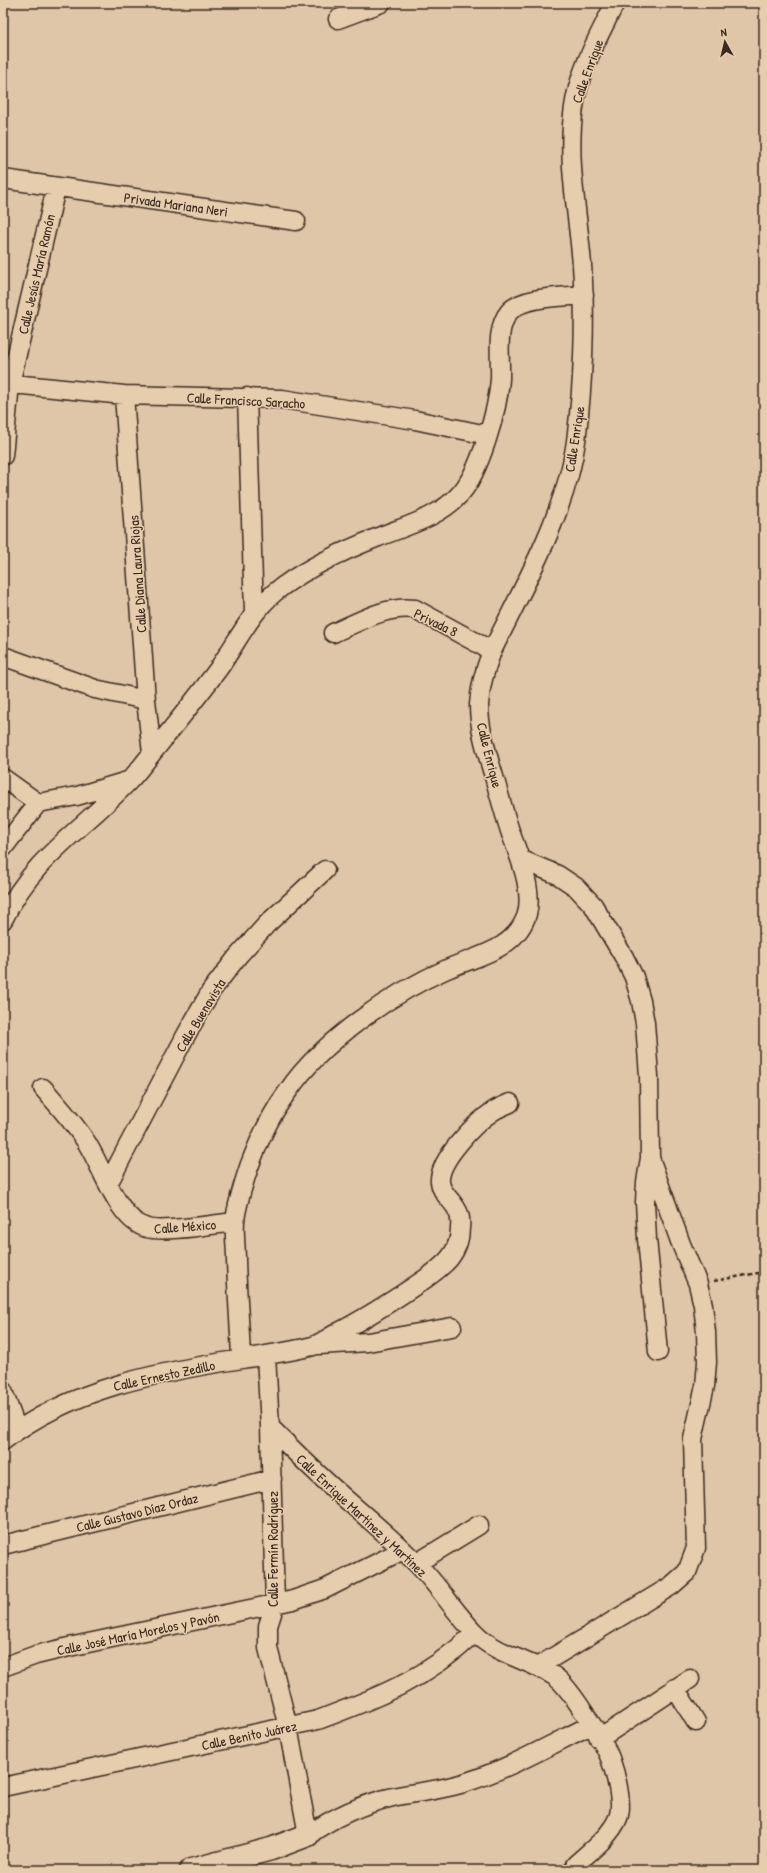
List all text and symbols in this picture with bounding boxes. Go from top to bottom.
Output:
north arrow [705,22,745,62]
text: N [720,25,728,39]
street label: Calle Enrique [567,36,608,106]
street label: Privada Mariana Neri [123,187,229,221]
street label: Calle Jesús María Ramón [13,212,59,336]
street label: Calle Francisco Saracho [186,387,306,413]
street label: Calle Enrique [559,404,590,474]
street label: Calle Diana Laura Riojas [123,514,152,634]
street label: Privada 8 [411,603,461,641]
street label: Calle Enrique [472,720,507,790]
street label: Calle Buenavista [171,974,230,1055]
street label: Calle México [153,1214,217,1238]
street label: Calle Ernesto Zedillo [111,1355,217,1395]
street label: Calle Enrique Martínez y Martínez [292,1449,432,1581]
street label: Calle Gustavo Díaz Ordaz [74,1488,200,1536]
street label: Calle Fermín Rodríguez [263,1491,283,1607]
street label: Calle José María Morelos y Pavón [55,1606,221,1661]
street label: Calle Benito Juárez [200,1716,298,1754]

